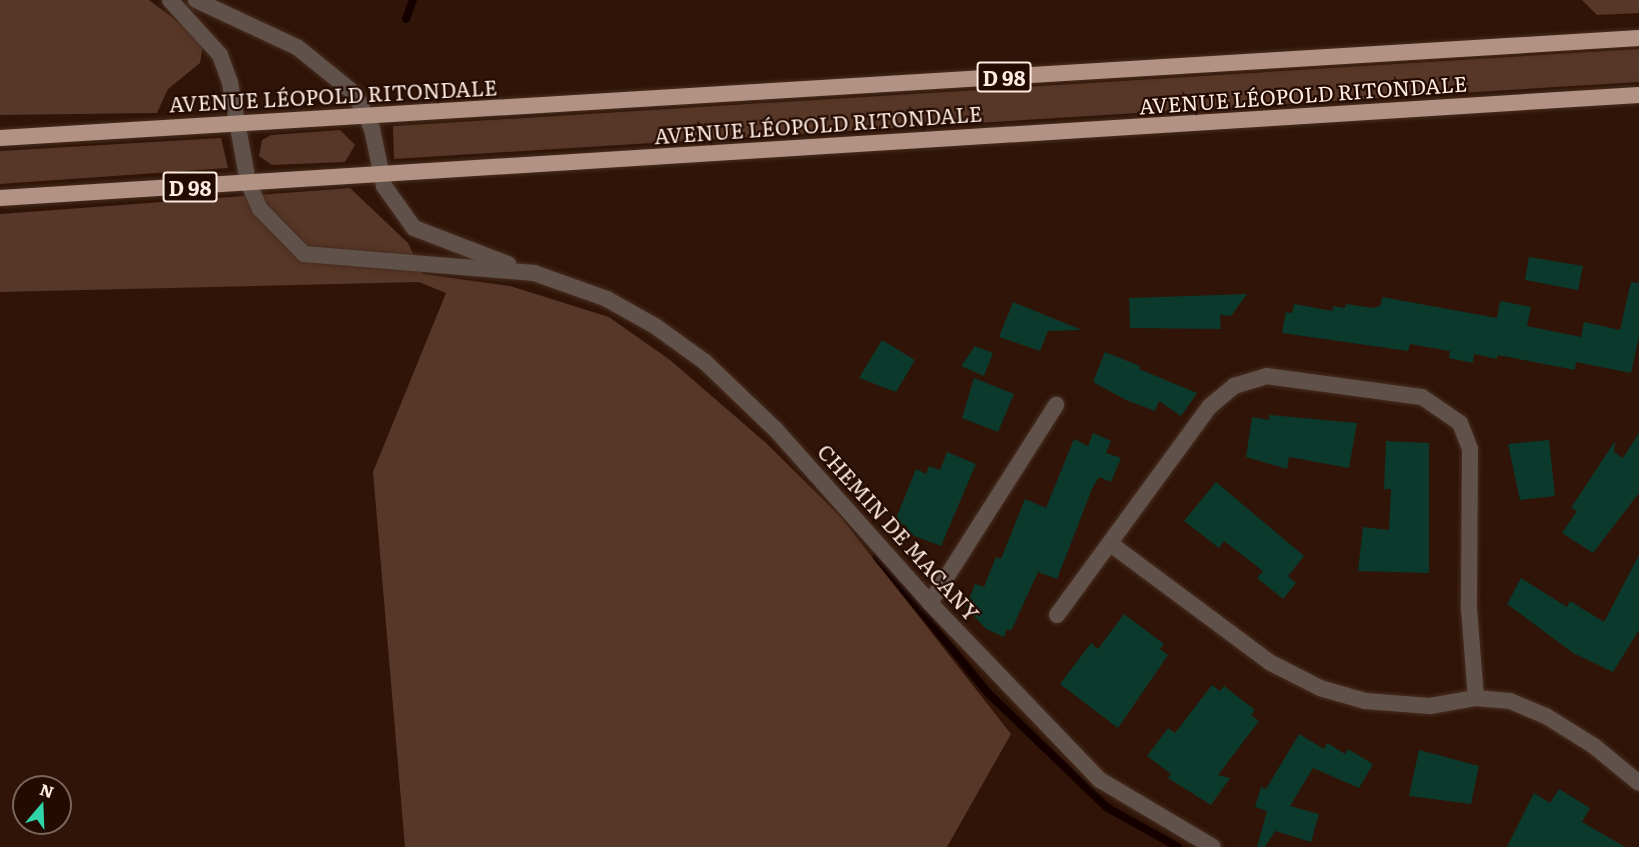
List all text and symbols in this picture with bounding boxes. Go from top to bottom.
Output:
road number: D 98 [976,60,1032,94]
street label: AVENUE LÉOPOLD RITONDALE [1138,70,1468,118]
street label: AVENUE LÉOPOLD RITONDALE [168,74,498,116]
street label: AVENUE LÉOPOLD RITONDALE [653,100,983,148]
road number: D 98 [162,170,219,204]
street label: CHEMIN DE MACANY [813,438,985,626]
north arrow [12,775,72,835]
text: N [37,776,57,803]

